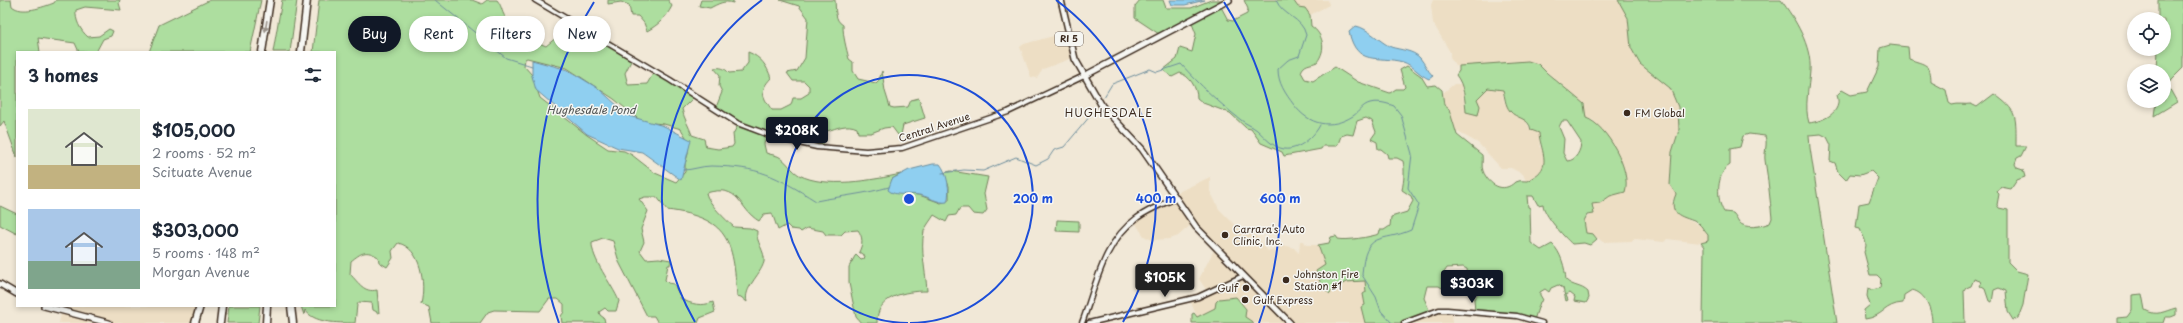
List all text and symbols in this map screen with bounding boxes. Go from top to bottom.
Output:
map controls [2127,12,2171,108]
button: locate [2127,12,2171,56]
chip: Buy [348,16,401,52]
chip: Rent [409,16,468,52]
chip: Filters [476,16,545,52]
chip: New [553,16,611,52]
one-way arrow [263,20,269,32]
road number: RI 5 [1055,32,1083,46]
text: 3 homes [28,62,98,88]
icon: filters [302,64,324,86]
button: layers [2127,64,2171,108]
water label: Hughesdale Pond [547,101,638,118]
district label: HUGHESDALE [1065,104,1153,121]
place label: FM Global [1635,105,1685,120]
street label: Central Avenue [896,108,971,145]
marker: FM Global [1622,108,1632,118]
text: $105,000 [152,117,235,143]
pin: $208K [769,117,825,151]
text: $208K [775,120,819,139]
icon: home [60,125,108,173]
text: 2 rooms · 52 m² [152,143,256,162]
text: Scituate Avenue [152,162,252,181]
text: 200 m [1013,189,1053,207]
text: 400 m [1136,189,1176,207]
text: 600 m [1260,189,1300,207]
centre of rings [902,192,916,206]
text: $303,000 [152,217,239,243]
place label: Carrara's Auto Clinic, Inc. [1233,221,1305,248]
icon: home [60,225,108,273]
marker: Carrara's Auto Clinic, Inc. [1220,230,1230,240]
text: 5 rooms · 148 m² [152,243,260,262]
text: Morgan Avenue [152,262,250,281]
pin: $105K [1137,264,1193,298]
place label: Johnston Fire Station #1 [1294,266,1359,293]
text: $105K [1144,267,1186,286]
pin: $303K [1444,270,1500,304]
text: $303K [1450,273,1494,292]
marker: Johnston Fire Station #1 [1281,275,1291,285]
place label: Gulf [1217,280,1239,295]
marker: Gulf [1241,283,1251,293]
place label: Gulf Express [1253,292,1313,307]
marker: Gulf Express [1240,295,1250,305]

